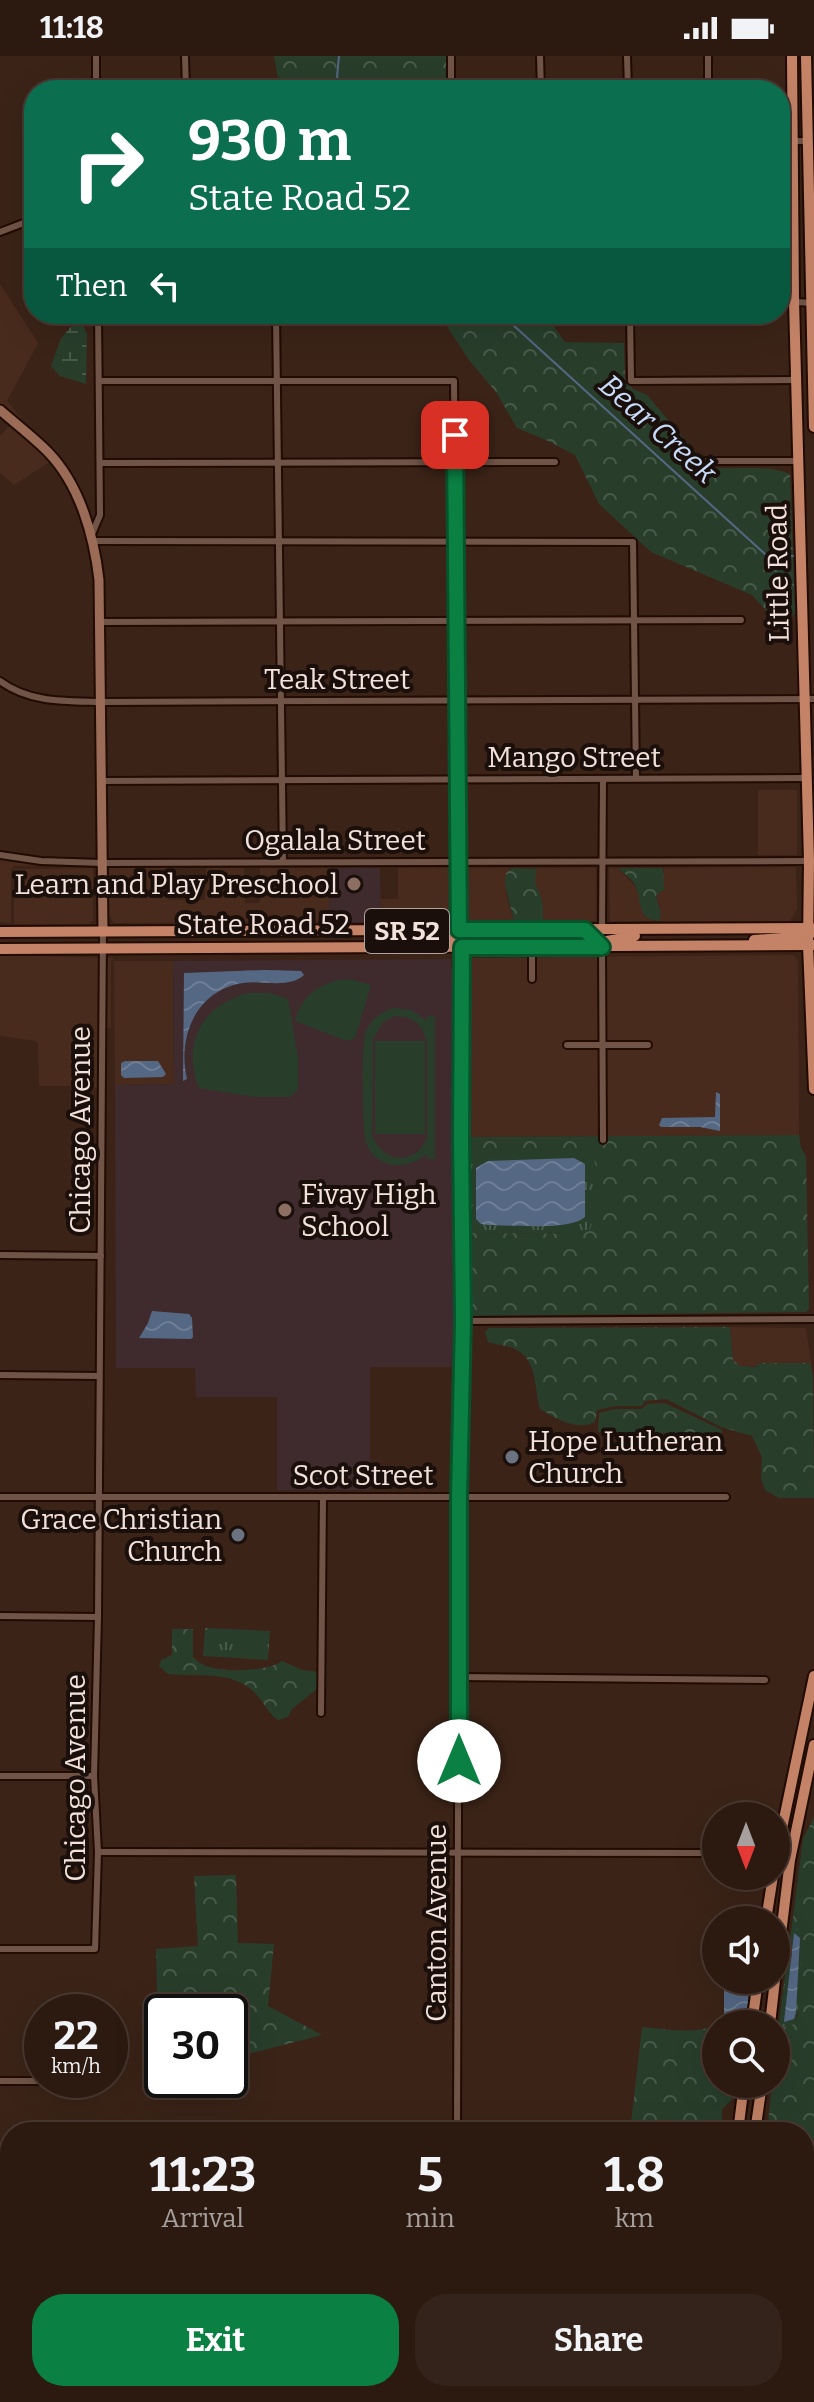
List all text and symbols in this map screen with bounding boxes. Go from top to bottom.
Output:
text: 11:18 [40,10,104,46]
text: 930 m [188,108,351,175]
icon: right [56,112,160,216]
text: State Road 52 [188,176,411,220]
icon: left [143,264,187,308]
text: Then [56,268,127,304]
water label: Bear Creek [592,367,725,491]
pin [421,401,489,469]
icon: arrive [433,413,477,457]
street label: Little Road [760,504,796,642]
street label: Teak Street [264,663,410,696]
street label: Mango Street [487,741,661,774]
street label: Ogalala Street [244,824,426,857]
place label: Learn and Play Preschool [14,868,338,901]
marker: Learn and Play Preschool [345,875,363,893]
street label: State Road 52 [176,908,350,941]
road number: SR 52 [365,909,449,953]
street label: Chicago Avenue [64,1026,97,1234]
place label: Fivay High School [301,1178,437,1243]
marker: Fivay High School [276,1201,294,1219]
place label: Hope Lutheran Church [528,1425,723,1490]
marker: Hope Lutheran Church [503,1448,521,1466]
street label: Scot Street [292,1459,434,1492]
place label: Grace Christian Church [20,1503,222,1568]
marker: Grace Christian Church [229,1526,247,1544]
street label: Chicago Avenue [59,1674,92,1882]
position arrow [417,1719,501,1803]
north arrow [702,1802,790,1890]
map controls [702,1802,790,2098]
street label: Canton Avenue [420,1824,453,2022]
button: sound [702,1906,790,1994]
speed limit sign: 30 [144,1994,248,2098]
button: search [702,2010,790,2098]
text: 22 [53,2012,99,2060]
text: km/h [51,2054,101,2078]
text: 11:23 [149,2146,256,2204]
text: 5 [417,2146,443,2204]
text: 1.8 [604,2146,665,2204]
text: Arrival [162,2203,244,2234]
text: min [406,2203,455,2234]
text: km [615,2203,654,2234]
button: Exit [32,2294,399,2386]
button: Share [415,2294,782,2386]

